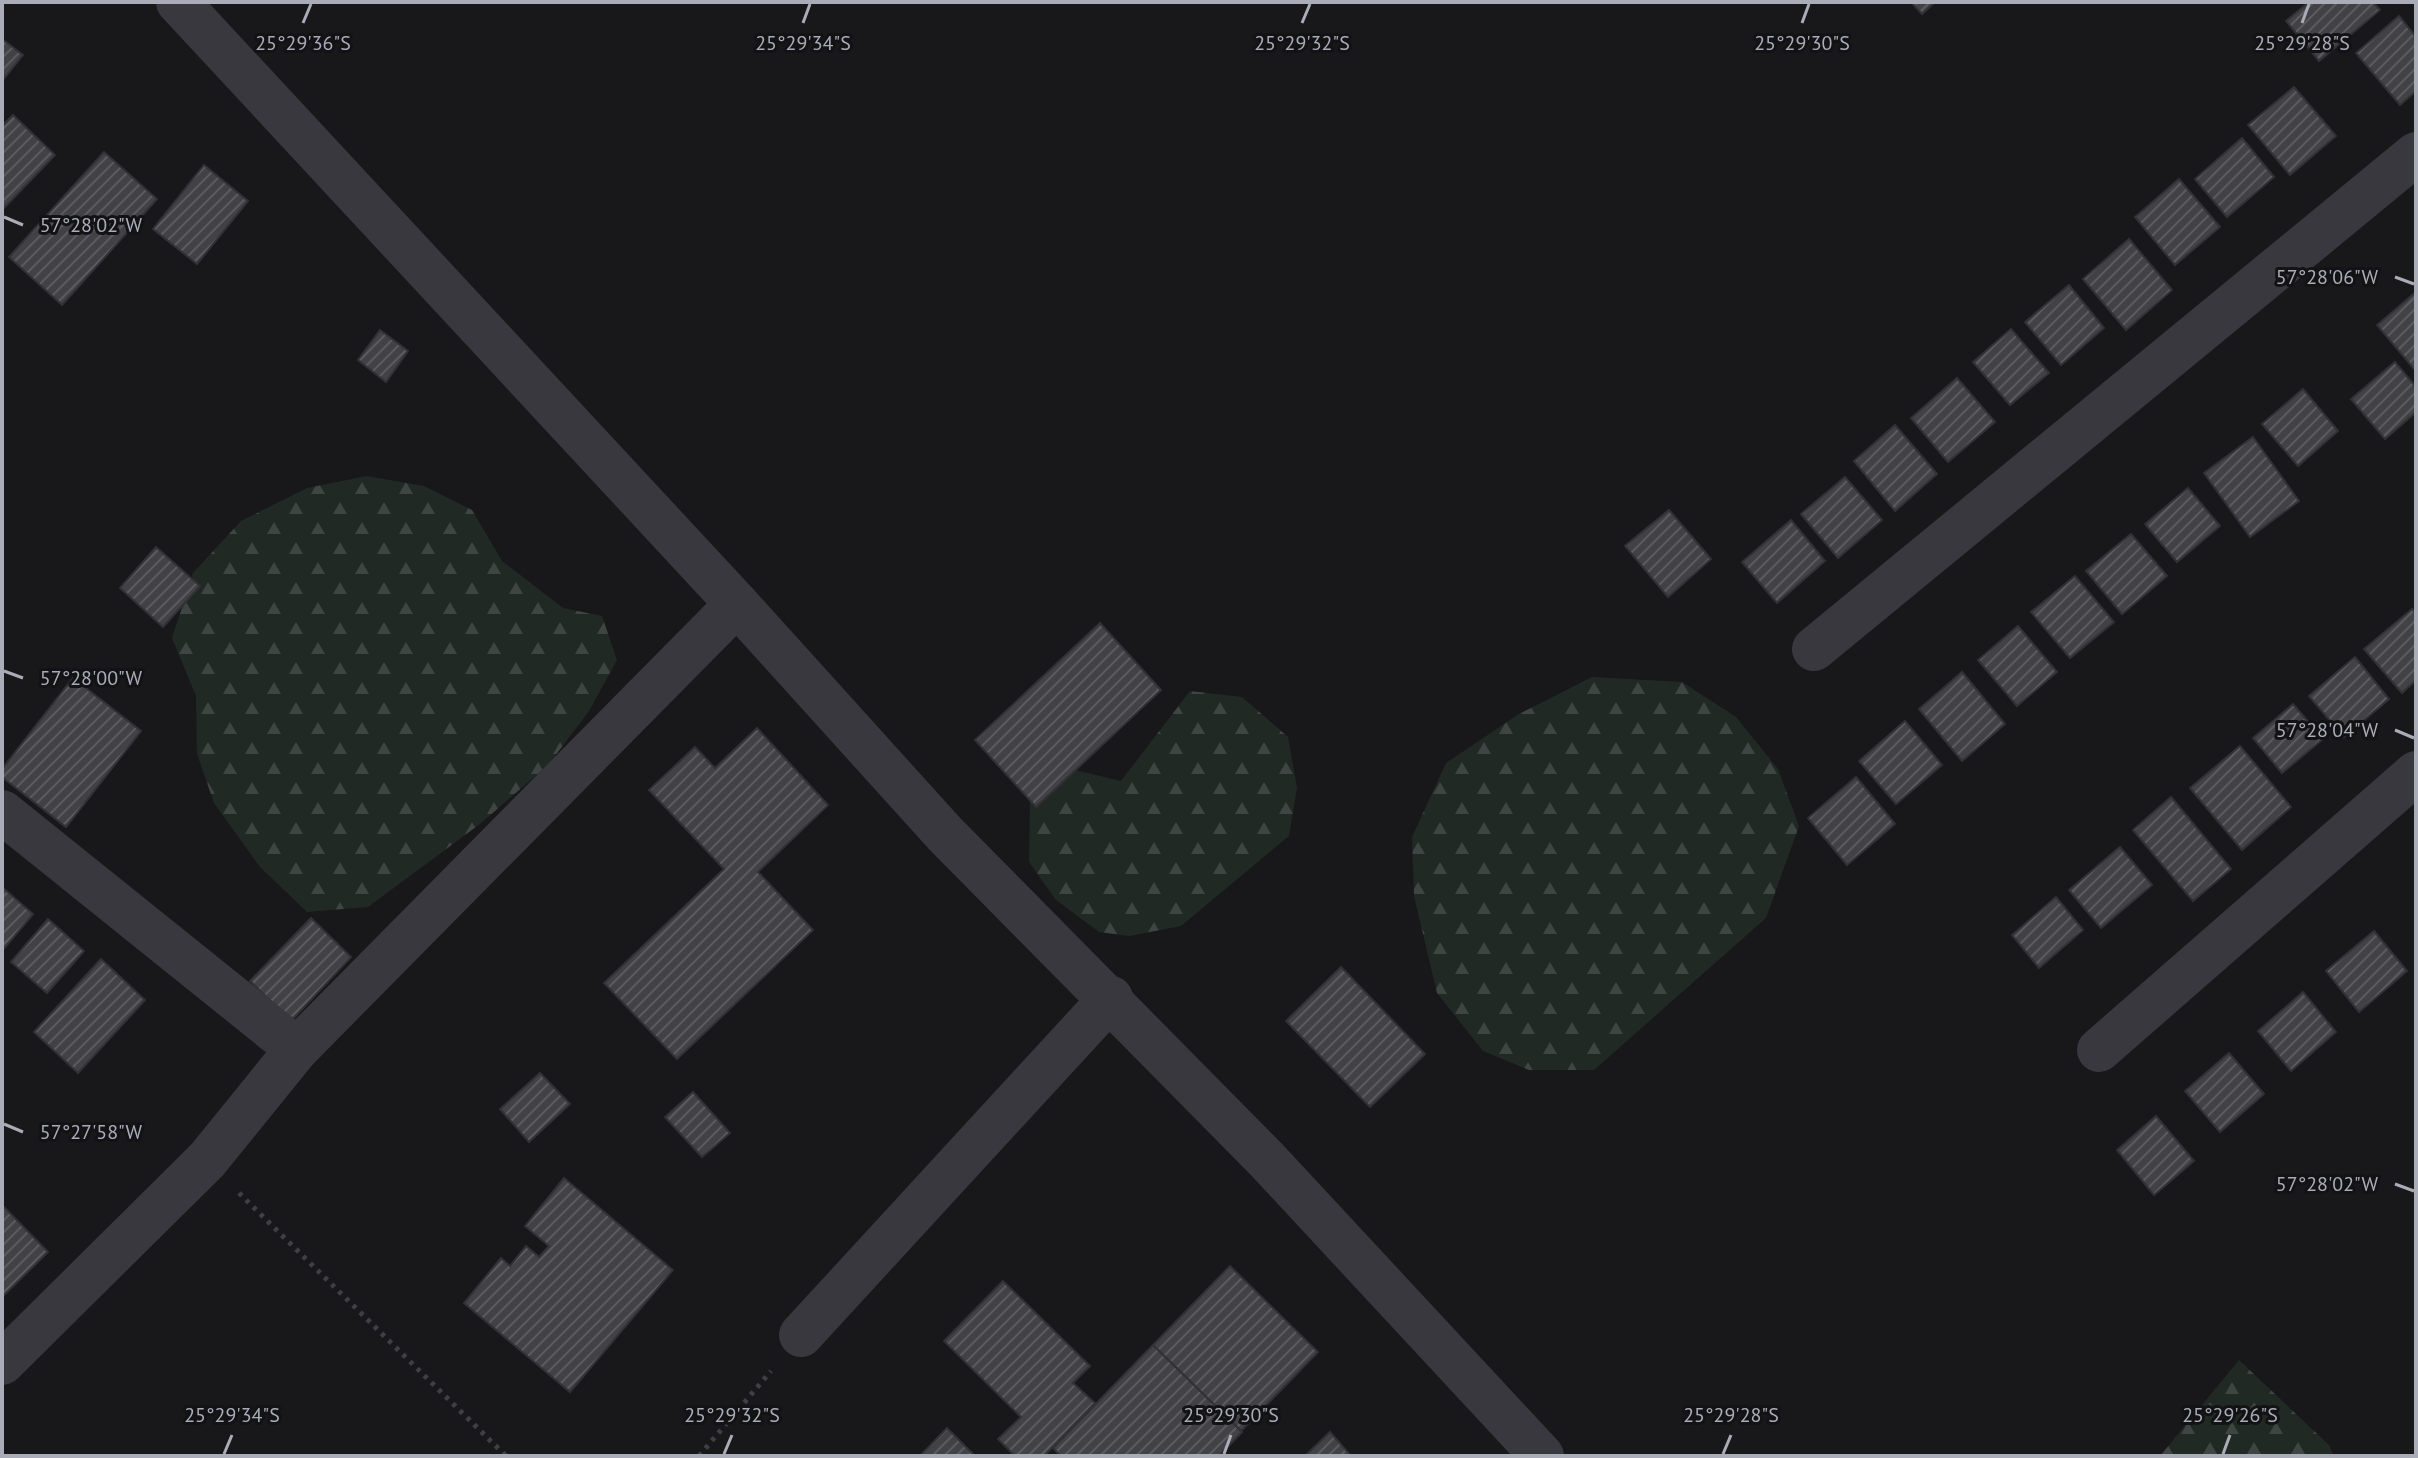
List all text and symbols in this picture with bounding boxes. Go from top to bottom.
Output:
text: 25°29'36"S [255,30,351,56]
text: 25°29'34"S [755,30,851,56]
text: 25°29'32"S [1254,30,1350,56]
text: 25°29'30"S [1754,30,1850,56]
text: 25°29'28"S [2254,30,2350,56]
text: 57°28'02"W [40,212,143,238]
text: 57°28'06"W [2276,264,2379,290]
text: 57°28'00"W [40,665,143,691]
text: 57°28'04"W [2276,717,2379,743]
text: 57°27'58"W [40,1119,143,1145]
text: 57°28'02"W [2276,1171,2379,1197]
text: 25°29'34"S [184,1402,280,1428]
text: 25°29'32"S [684,1402,780,1428]
text: 25°29'30"S [1183,1402,1279,1428]
text: 25°29'28"S [1683,1402,1779,1428]
text: 25°29'26"S [2182,1402,2278,1428]

